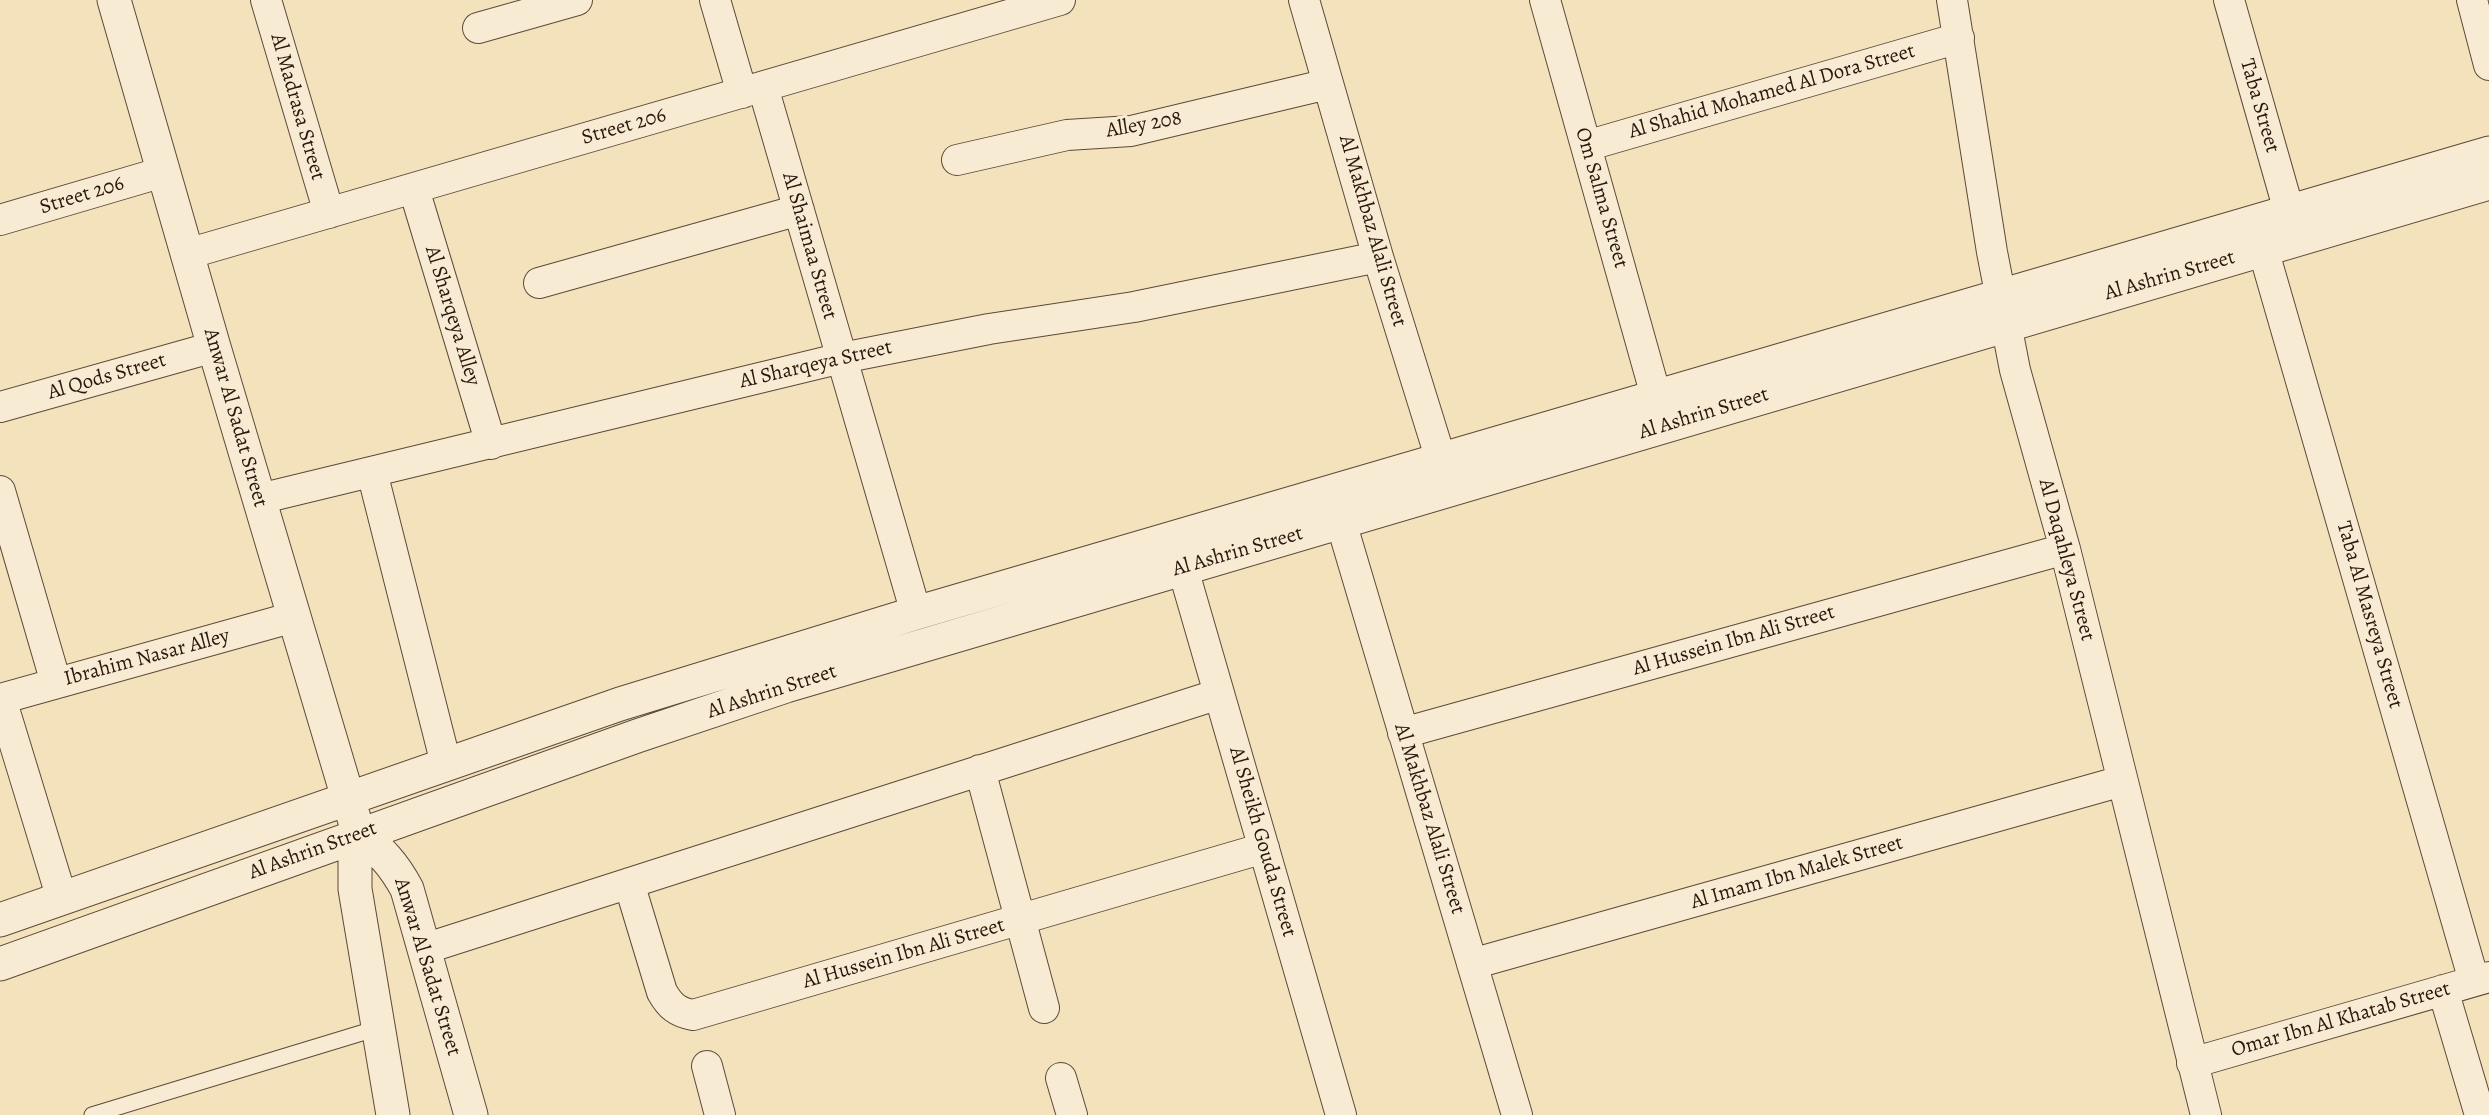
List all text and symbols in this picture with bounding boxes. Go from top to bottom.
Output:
street label: Al Madrasa Street [264,31,330,183]
street label: Al Shahid Mohamed Al Dora Street [1626,39,1918,145]
street label: Taba Street [2234,56,2284,156]
street label: Street 206 [579,103,669,151]
street label: Alley 208 [1104,106,1184,144]
street label: Om Salma Street [1569,125,1633,271]
street label: Al Makhbaz Alali Street [1333,132,1411,330]
street label: Al Shaimaa Street [776,170,842,322]
street label: Street 206 [37,171,127,221]
street label: Al Sharqeya Alley [419,243,485,389]
street label: Al Ashrin Street [2102,245,2238,307]
street label: Anwar Al Sadat Street [197,326,273,510]
street label: Al Sharqeya Street [737,335,895,395]
street label: Al Qods Street [45,348,169,406]
street label: Al Ashrin Street [1636,382,1772,446]
street label: Al Daqahleya Street [2032,476,2100,644]
street label: Taba Al Masreya Street [2330,518,2408,712]
street label: Al Ashrin Street [1170,521,1306,583]
street label: Al Hussein Ibn Ali Street [1630,600,1838,682]
street label: Ibrahim Nasar Alley [61,624,233,692]
street label: Al Ashrin Street [704,659,840,725]
street label: Al Makhbaz Alali Street [1388,721,1470,917]
street label: Al Sheikh Gouda Street [1223,744,1301,940]
street label: Al Ashrin Street [246,816,380,886]
street label: Al Imam Ibn Malek Street [1688,831,1906,915]
street label: Anwar Al Sadat Street [388,875,466,1059]
street label: Al Hussein Ibn Ali Street [800,913,1008,995]
street label: Omar Ibn Al Khatab Street [2229,977,2453,1063]

